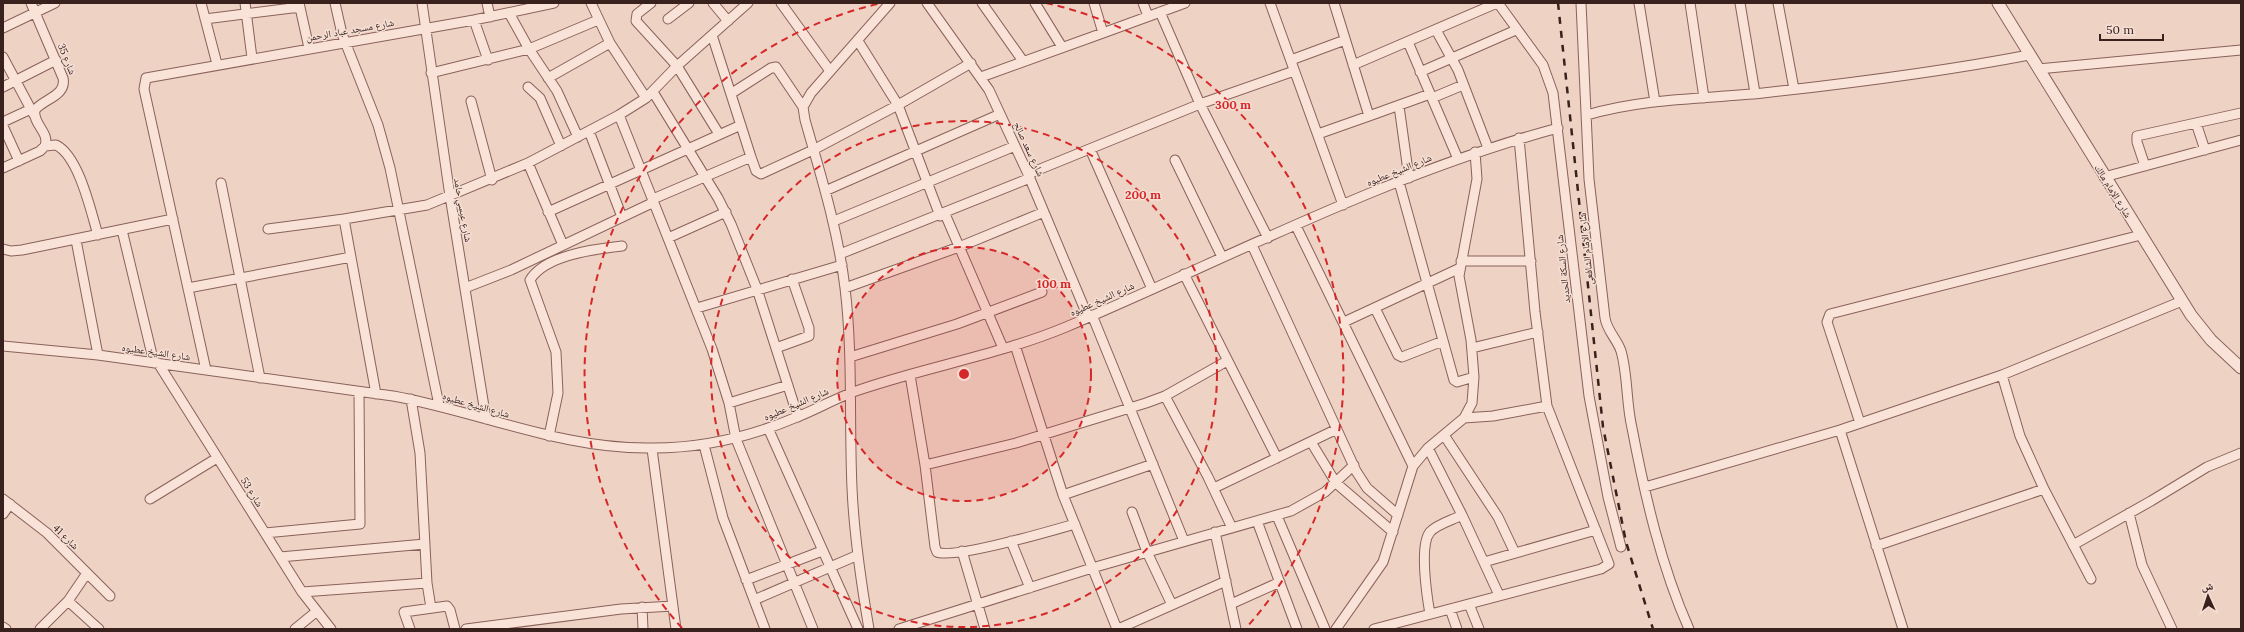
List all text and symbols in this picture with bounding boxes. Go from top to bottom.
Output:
street label: شارع مسجد عباد الرحمن [305,16,395,44]
scale bar [2100,16,2163,42]
text: 50 m [2106,22,2134,37]
street label: شارع 35 [55,41,79,77]
text: 300 m [1215,97,1251,112]
street label: شارع سعد صالح [1011,120,1048,179]
street label: شارع الشيخ عطيوه [1364,151,1434,189]
street label: شارع الإمام مالك [2091,162,2135,221]
street label: شارع عيسي حامد [449,177,475,244]
text: 200 m [1125,187,1161,202]
street label: شارع الإمام الشافعى [1576,212,1597,286]
street label: شارع السكة الحديد [1553,234,1573,304]
text: 100 m [1037,276,1071,291]
street label: شارع الشيخ عطيوه [1068,279,1137,319]
street label: شارع الشيخ عطيوه [121,341,192,363]
centre of rings [957,367,971,381]
street label: شارع الشيخ عطيوه [762,384,831,424]
street label: شارع الشيخ عطيوه [441,389,512,421]
street label: شارع 53 [238,475,266,510]
street label: شارع 41 [50,522,82,553]
north arrow [2188,576,2228,616]
text: ش [2201,579,2214,594]

